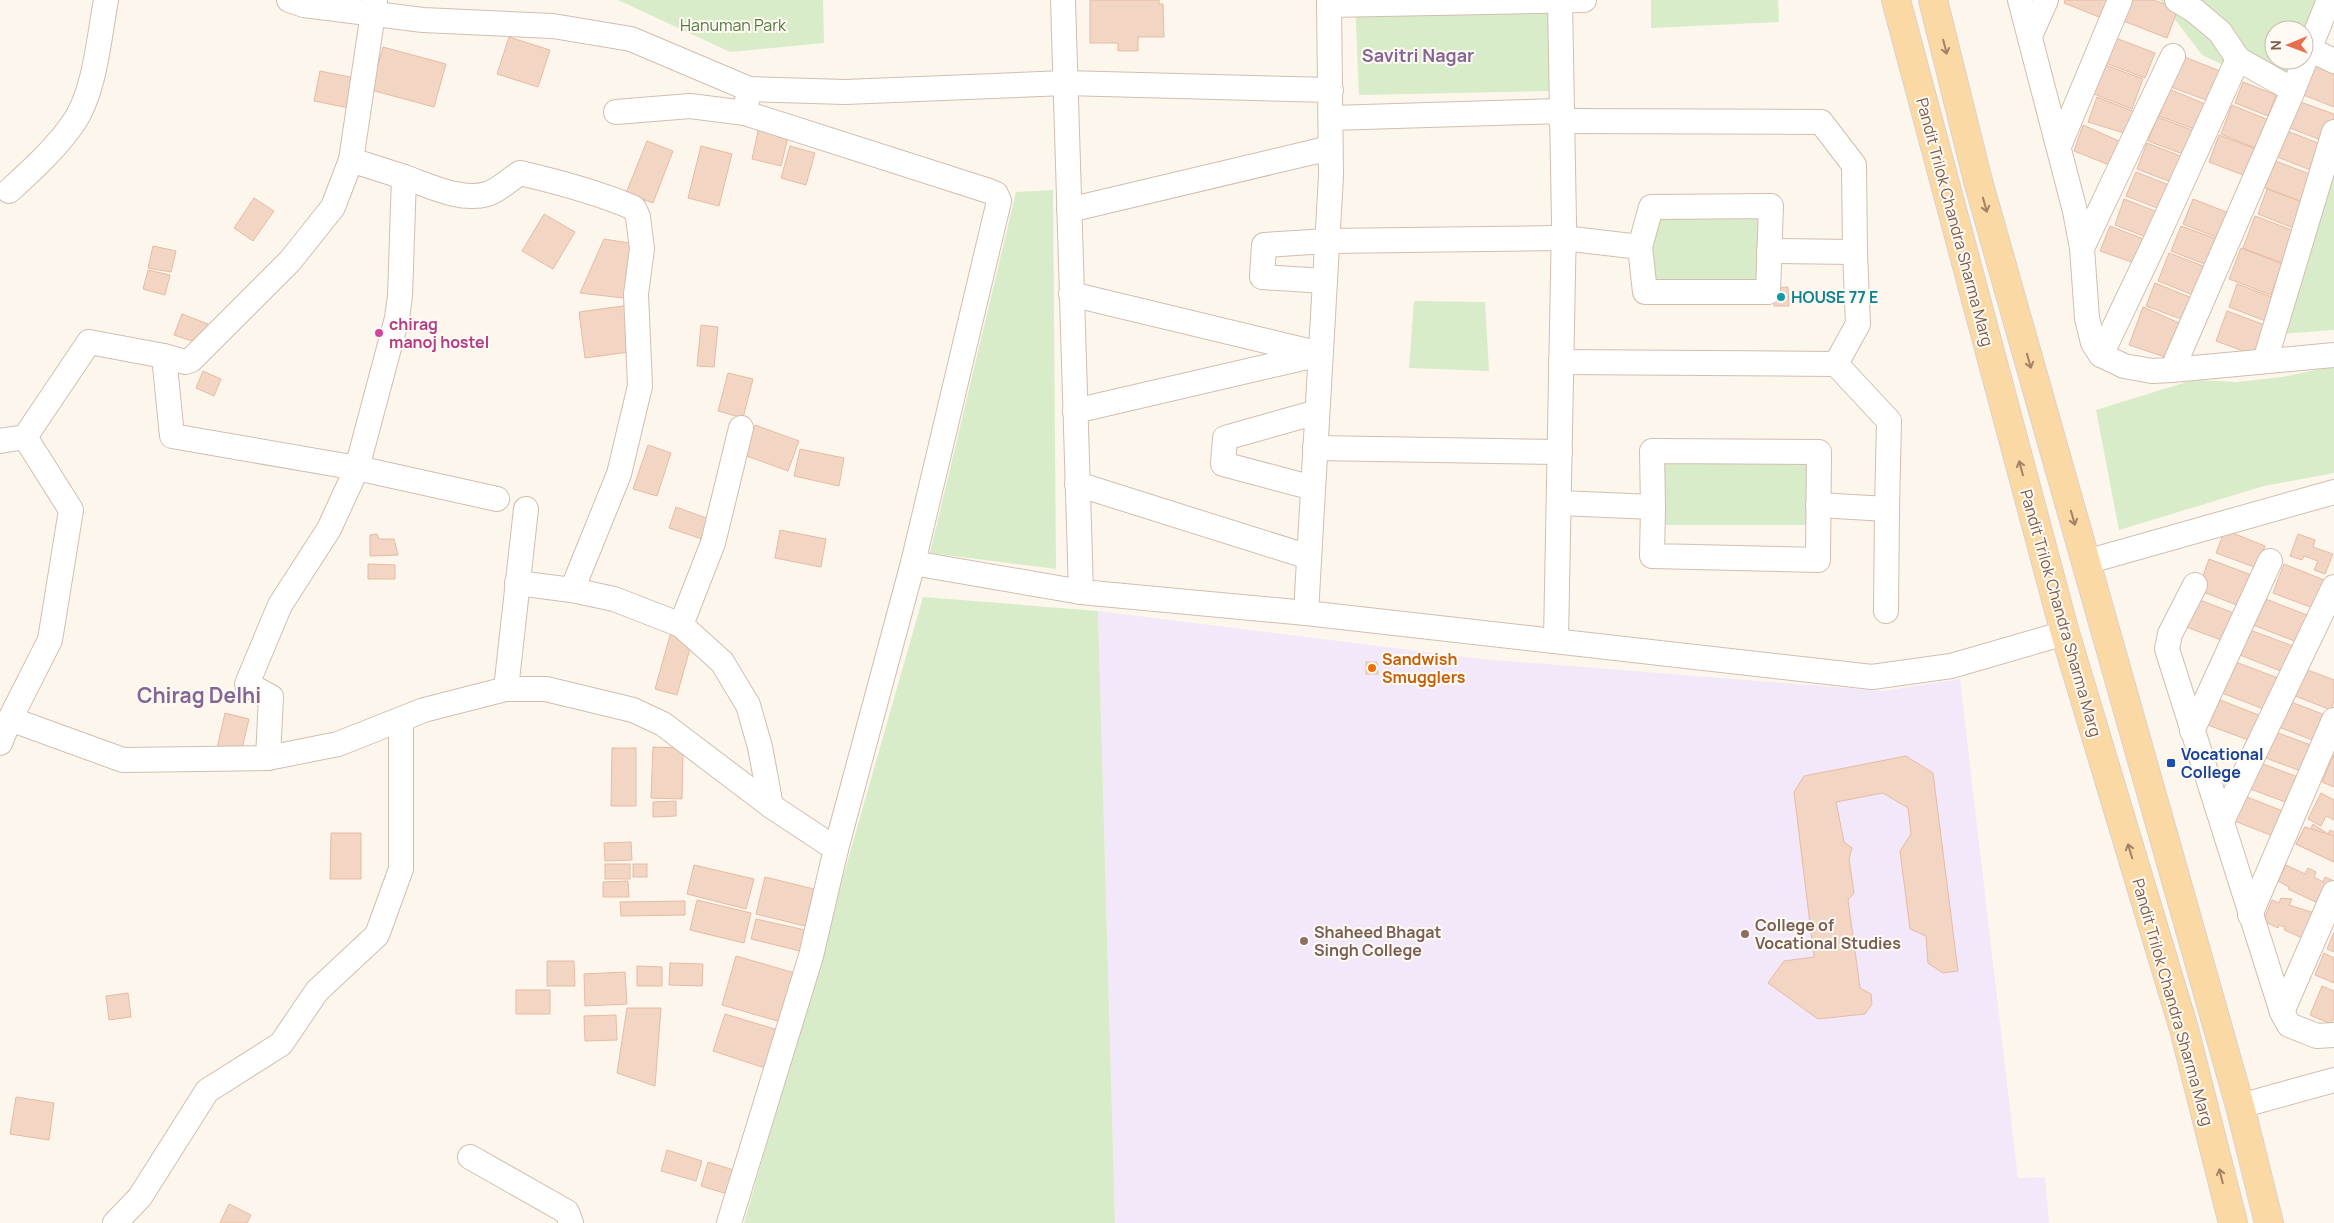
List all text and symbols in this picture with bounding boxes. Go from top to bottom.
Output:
park label: Hanuman Park [680,14,787,36]
north arrow [2264,20,2314,70]
one-way arrow [1941,39,1950,55]
text: N [2266,40,2285,50]
district label: Savitri Nagar [1362,43,1474,67]
street label: Pandit Trilok Chandra Sharma Marg [1911,95,1999,349]
one-way arrow [1981,196,1991,212]
place label: HOUSE 77 E [1791,286,1878,308]
marker: HOUSE 77 E [1775,291,1787,303]
place label: chirag manoj hostel [389,313,489,353]
marker: chirag manoj hostel [373,327,385,339]
one-way arrow [2025,353,2034,369]
one-way arrow [2015,460,2025,476]
street label: Pandit Trilok Chandra Sharma Marg [2015,487,2107,739]
one-way arrow [2069,509,2078,525]
place label: Sandwish Smugglers [1382,648,1466,688]
marker: Sandwish Smugglers [1366,662,1378,674]
district label: Chirag Delhi [137,681,261,709]
place label: Vocational College [2181,743,2263,783]
marker: Vocational College [2165,757,2177,769]
one-way arrow [2125,843,2135,859]
street label: Pandit Trilok Chandra Sharma Marg [2127,876,2219,1128]
place label: College of Vocational Studies [1755,914,1901,954]
place label: Shaheed Bhagat Singh College [1314,921,1441,961]
marker: College of Vocational Studies [1739,928,1751,940]
marker: Shaheed Bhagat Singh College [1298,935,1310,947]
one-way arrow [2216,1168,2225,1184]

